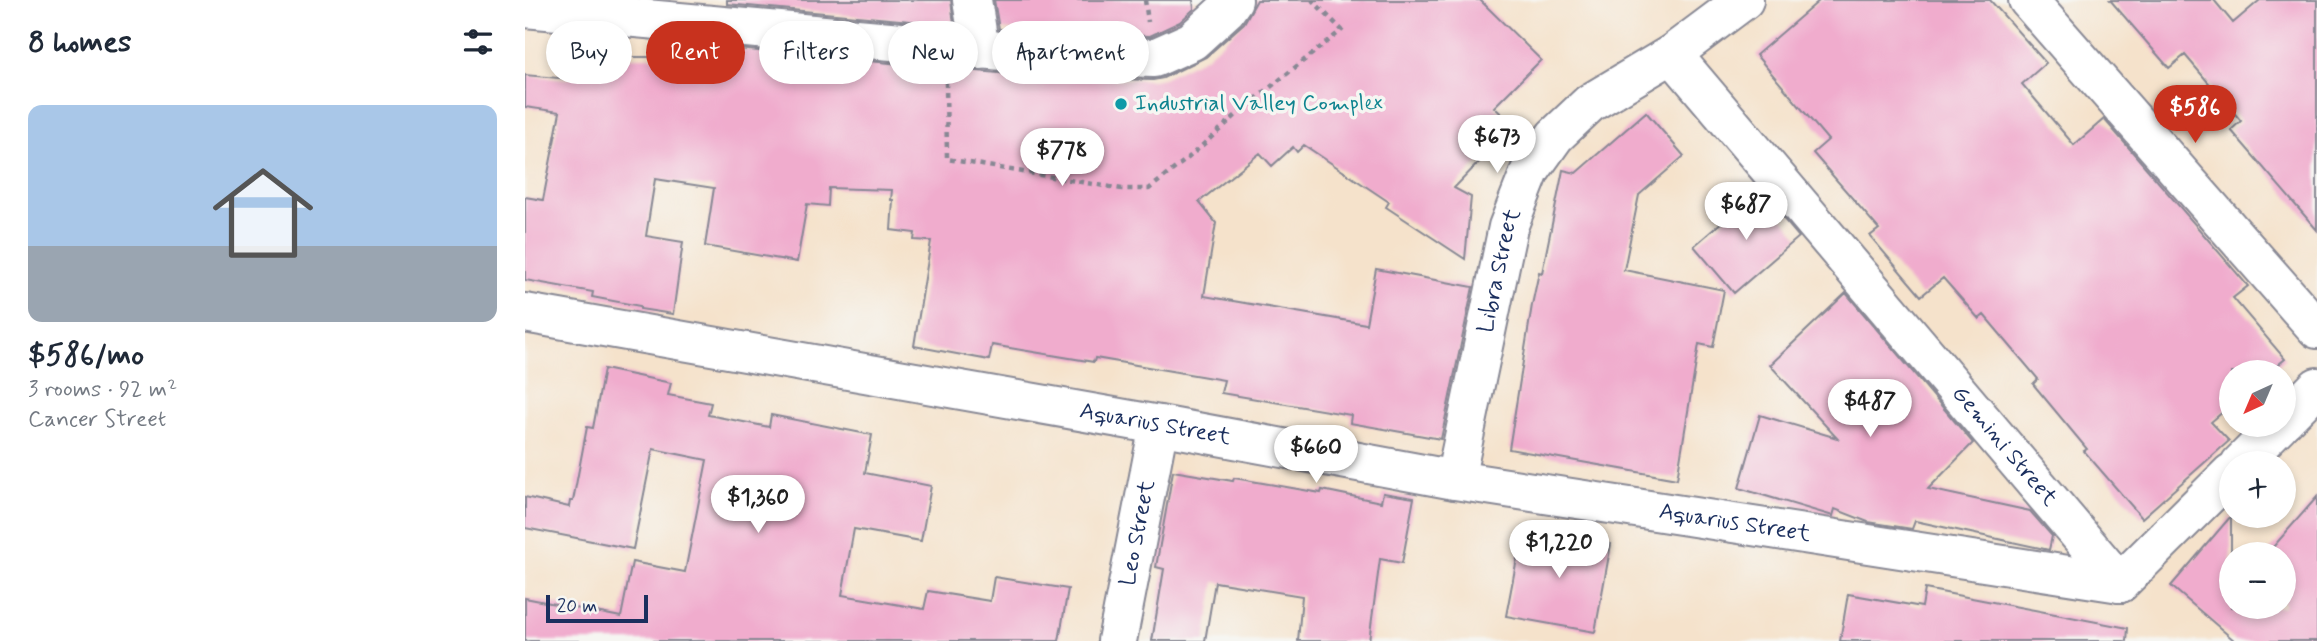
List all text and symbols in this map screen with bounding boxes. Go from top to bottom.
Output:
chip: Buy [546,21,632,84]
chip: Rent [646,21,745,84]
chip: Filters [759,21,874,84]
chip: New [888,21,978,84]
chip: Apartment [992,21,1149,84]
text: 8 homes [28,23,131,62]
icon: filters [459,23,497,61]
pin: $586 [2154,86,2236,145]
place label: Industrial Valley Complex [1135,89,1383,119]
text: $586 [2170,93,2220,123]
marker: Industrial Valley Complex [1113,96,1129,112]
pin: $673 [1456,116,1538,175]
text: $673 [1474,123,1520,153]
pin: $778 [1021,128,1103,188]
text: $778 [1036,136,1088,166]
icon: home [200,150,326,276]
pin: $687 [1705,182,1787,242]
text: $687 [1721,190,1771,220]
street label: Libra Street [1471,204,1529,335]
text: $586/mo [28,336,144,375]
north arrow [2219,360,2296,438]
map controls [2219,360,2296,619]
text: 3 rooms · 92 m² [28,375,177,405]
pin: $487 [1829,380,1911,439]
street label: Gemini Street [1944,380,2064,513]
text: $487 [1844,387,1896,417]
street label: Aquarius Street [1077,396,1234,453]
text: Cancer Street [28,405,166,435]
pin: $660 [1275,426,1357,485]
text: $660 [1290,433,1342,463]
button: + [2219,451,2296,528]
pin: $1,360 [701,476,815,535]
street label: Leo Street [1113,477,1163,588]
text: $1,360 [727,483,789,513]
street label: Aquarius Street [1657,497,1813,550]
pin: $1,220 [1502,520,1616,580]
text: $1,220 [1525,528,1593,558]
button: − [2219,542,2296,619]
scale bar [546,592,647,624]
text: 20 m [557,594,597,619]

